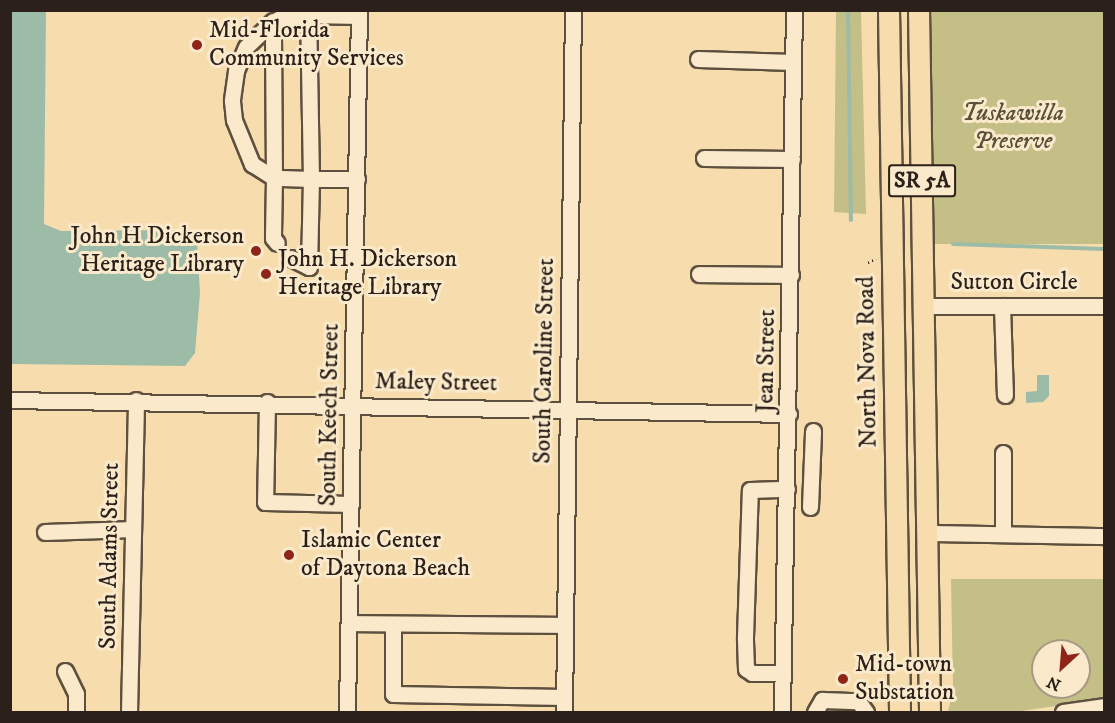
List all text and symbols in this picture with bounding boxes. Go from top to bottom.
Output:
place label: Mid-Florida Community Services [209,17,404,73]
marker: Mid-Florida Community Services [190,38,204,52]
park label: Tuskawilla Preserve [962,100,1064,156]
road number: SR 5A [888,162,956,200]
place label: John H Dickerson Heritage Library [71,223,244,279]
marker: John H Dickerson Heritage Library [249,244,263,258]
place label: John H. Dickerson Heritage Library [278,246,457,302]
street label: South Caroline Street [529,258,561,464]
marker: John H. Dickerson Heritage Library [259,267,273,281]
street label: Sutton Circle [950,269,1078,297]
street label: North Nova Road [852,276,884,448]
street label: Jean Street [752,309,782,413]
street label: South Keech Street [314,323,346,507]
street label: Maley Street [375,368,497,398]
street label: South Adams Street [94,462,126,650]
place label: Islamic Center of Daytona Beach [301,527,470,583]
marker: Islamic Center of Daytona Beach [282,548,296,562]
north arrow [1031,639,1091,699]
place label: Mid-town Substation [855,651,954,707]
marker: Mid-town Substation [836,672,850,686]
text: N [1044,672,1064,695]

